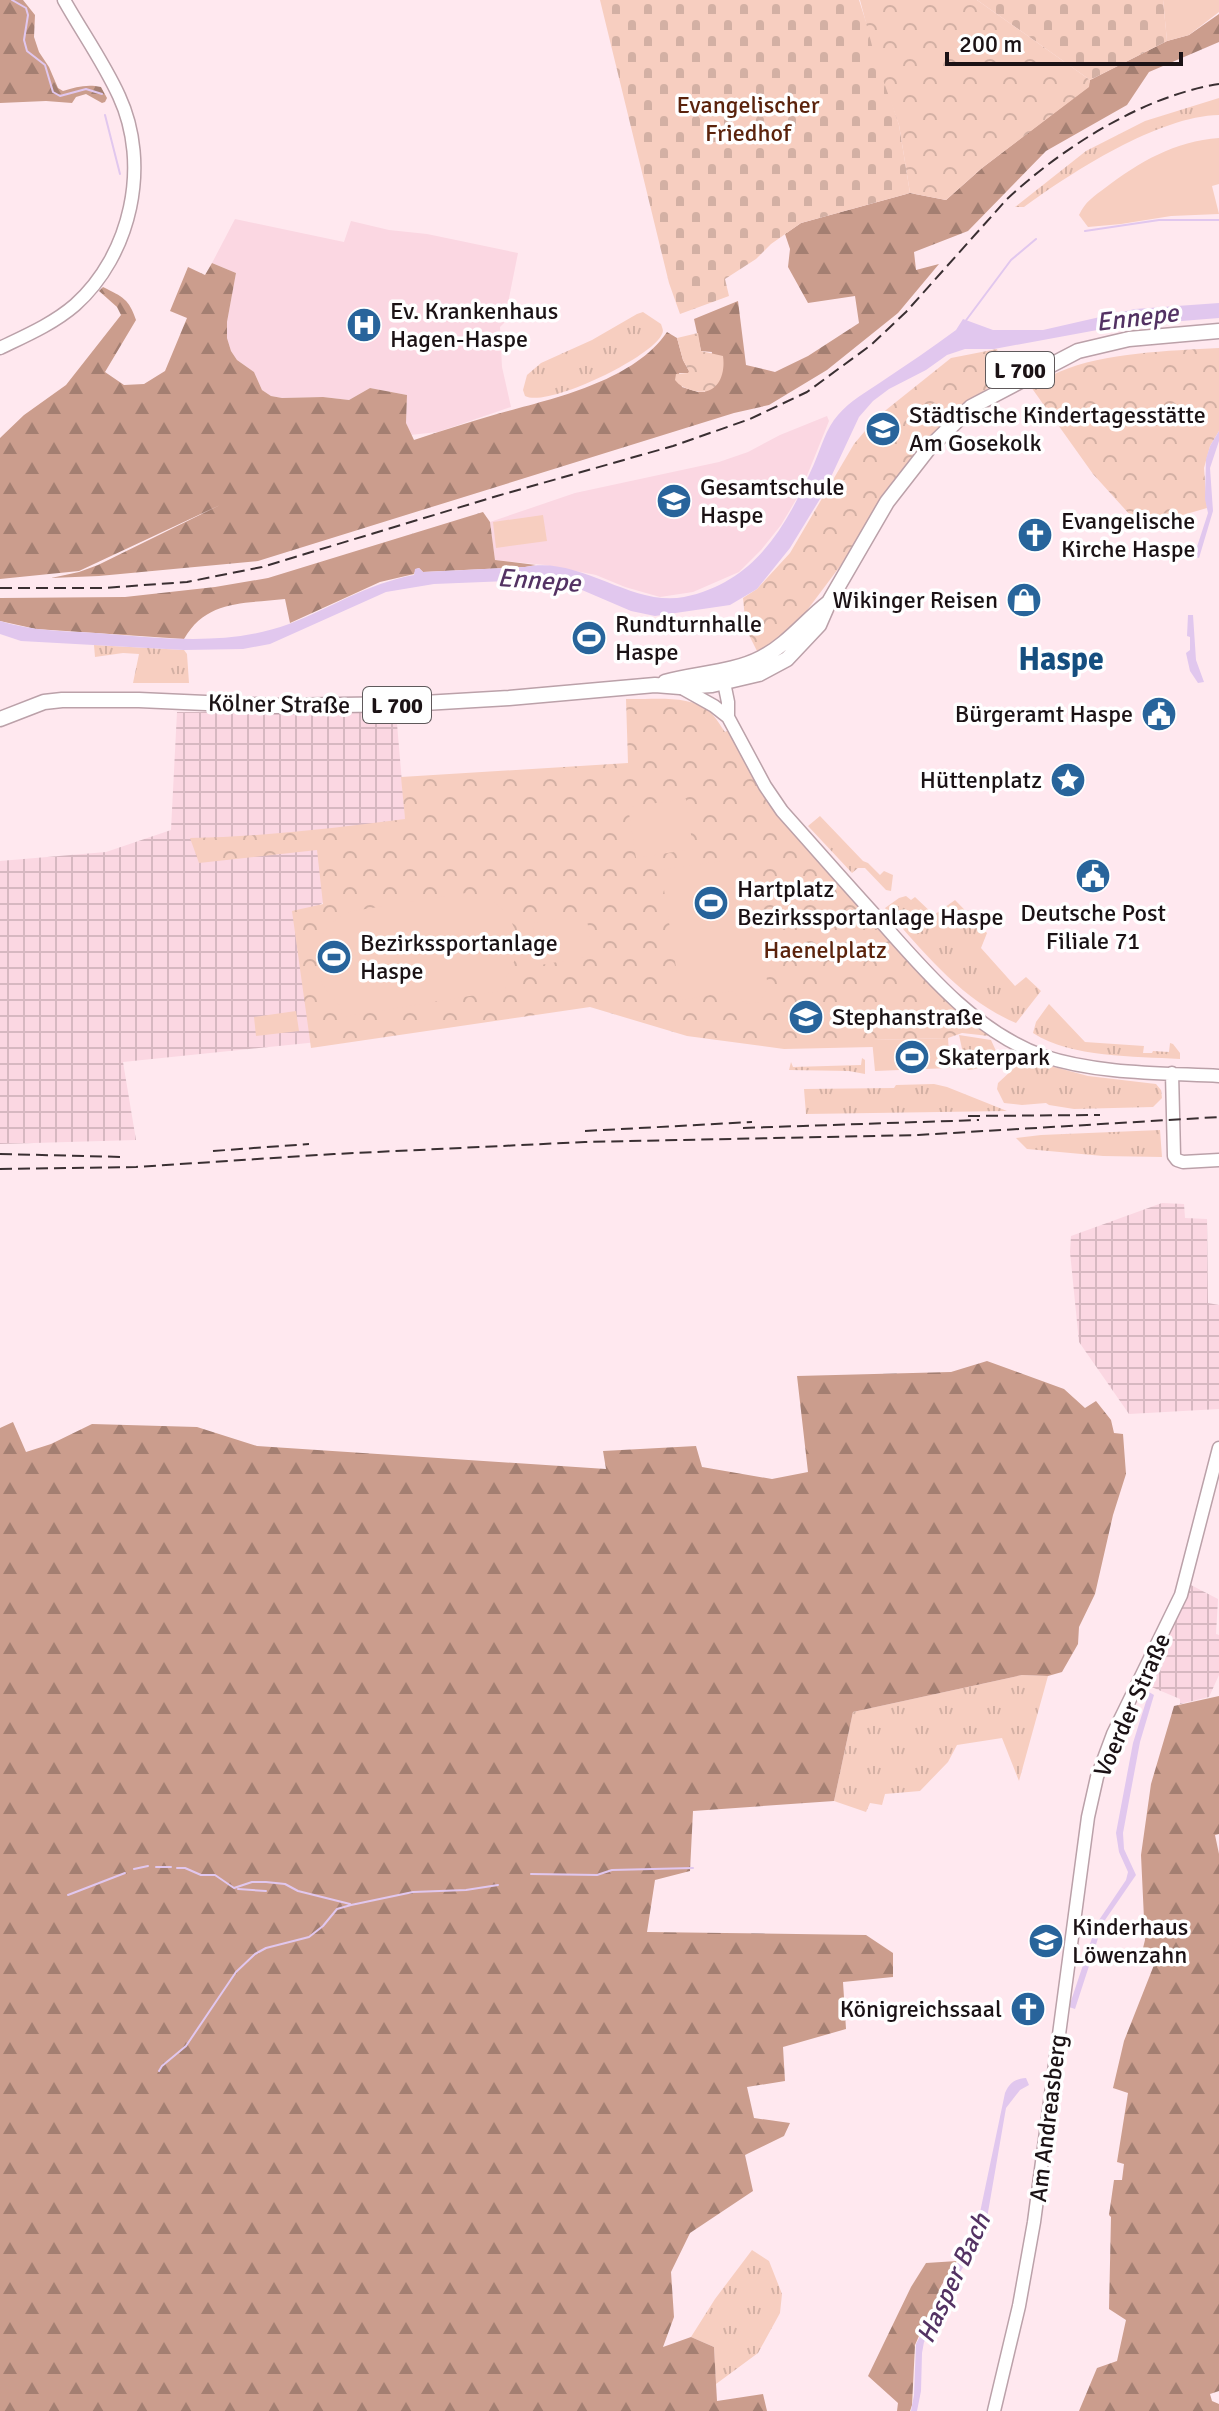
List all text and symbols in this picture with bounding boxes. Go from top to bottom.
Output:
scale bar [947,16,1181,66]
text: 200 m [959,29,1022,59]
park label: Evangelischer Friedhof [676,90,820,148]
place label: Ev. Krankenhaus Hagen-Haspe [390,296,558,354]
water label: Ennepe [1094,297,1182,339]
hospital icon: Ev. Krankenhaus Hagen-Haspe [345,306,383,344]
road number: L 700 [986,352,1054,388]
place label: Städtische Kindertagesstätte Am Gosekolk [909,400,1206,458]
school or university icon: Städtische Kindertagesstätte Am Gosekolk [864,410,902,448]
place label: Gesamtschule Haspe [700,472,844,530]
school or university icon: Gesamtschule Haspe [655,482,693,520]
place label: Evangelische Kirche Haspe [1061,506,1195,564]
church icon: Evangelische Kirche Haspe [1016,516,1054,554]
water label: Ennepe [496,562,583,600]
shop icon: Wikinger Reisen [1005,581,1043,619]
place label: Wikinger Reisen [833,585,998,615]
place label: Rundturnhalle Haspe [615,609,762,667]
sports icon: Rundturnhalle Haspe [570,619,608,657]
district label: Haspe [1018,640,1104,679]
road number: L 700 [363,687,431,723]
street label: Kölner Straße [208,688,350,720]
public building icon: Bürgeramt Haspe [1140,695,1178,733]
place label: Bürgeramt Haspe [955,699,1133,729]
place icon: Hüttenplatz [1049,761,1087,799]
place label: Hüttenplatz [920,765,1042,795]
public building icon: Deutsche Post Filiale 71 [1074,857,1112,895]
place label: Hartplatz Bezirkssportanlage Haspe [737,874,1004,932]
sports icon: Hartplatz Bezirkssportanlage Haspe [692,884,730,922]
place label: Deutsche Post Filiale 71 [1020,898,1166,956]
place label: Bezirkssportanlage Haspe [360,928,558,986]
park label: Haenelplatz [763,935,887,965]
sports icon: Bezirkssportanlage Haspe [315,938,353,976]
school or university icon: Stephanstraße [787,998,825,1036]
place label: Stephanstraße [832,1002,983,1032]
sports icon: Skaterpark [893,1038,931,1076]
place label: Skaterpark [938,1042,1050,1072]
street label: Voerder Straße [1087,1628,1177,1782]
place label: Kinderhaus Löwenzahn [1072,1912,1188,1970]
school or university icon: Kinderhaus Löwenzahn [1027,1922,1065,1960]
church icon: Königreichssaal [1009,1990,1047,2028]
place label: Königreichssaal [840,1994,1002,2024]
street label: Am Andreasberg [1023,2033,1073,2203]
water label: Hasper Bach [910,2208,998,2348]

